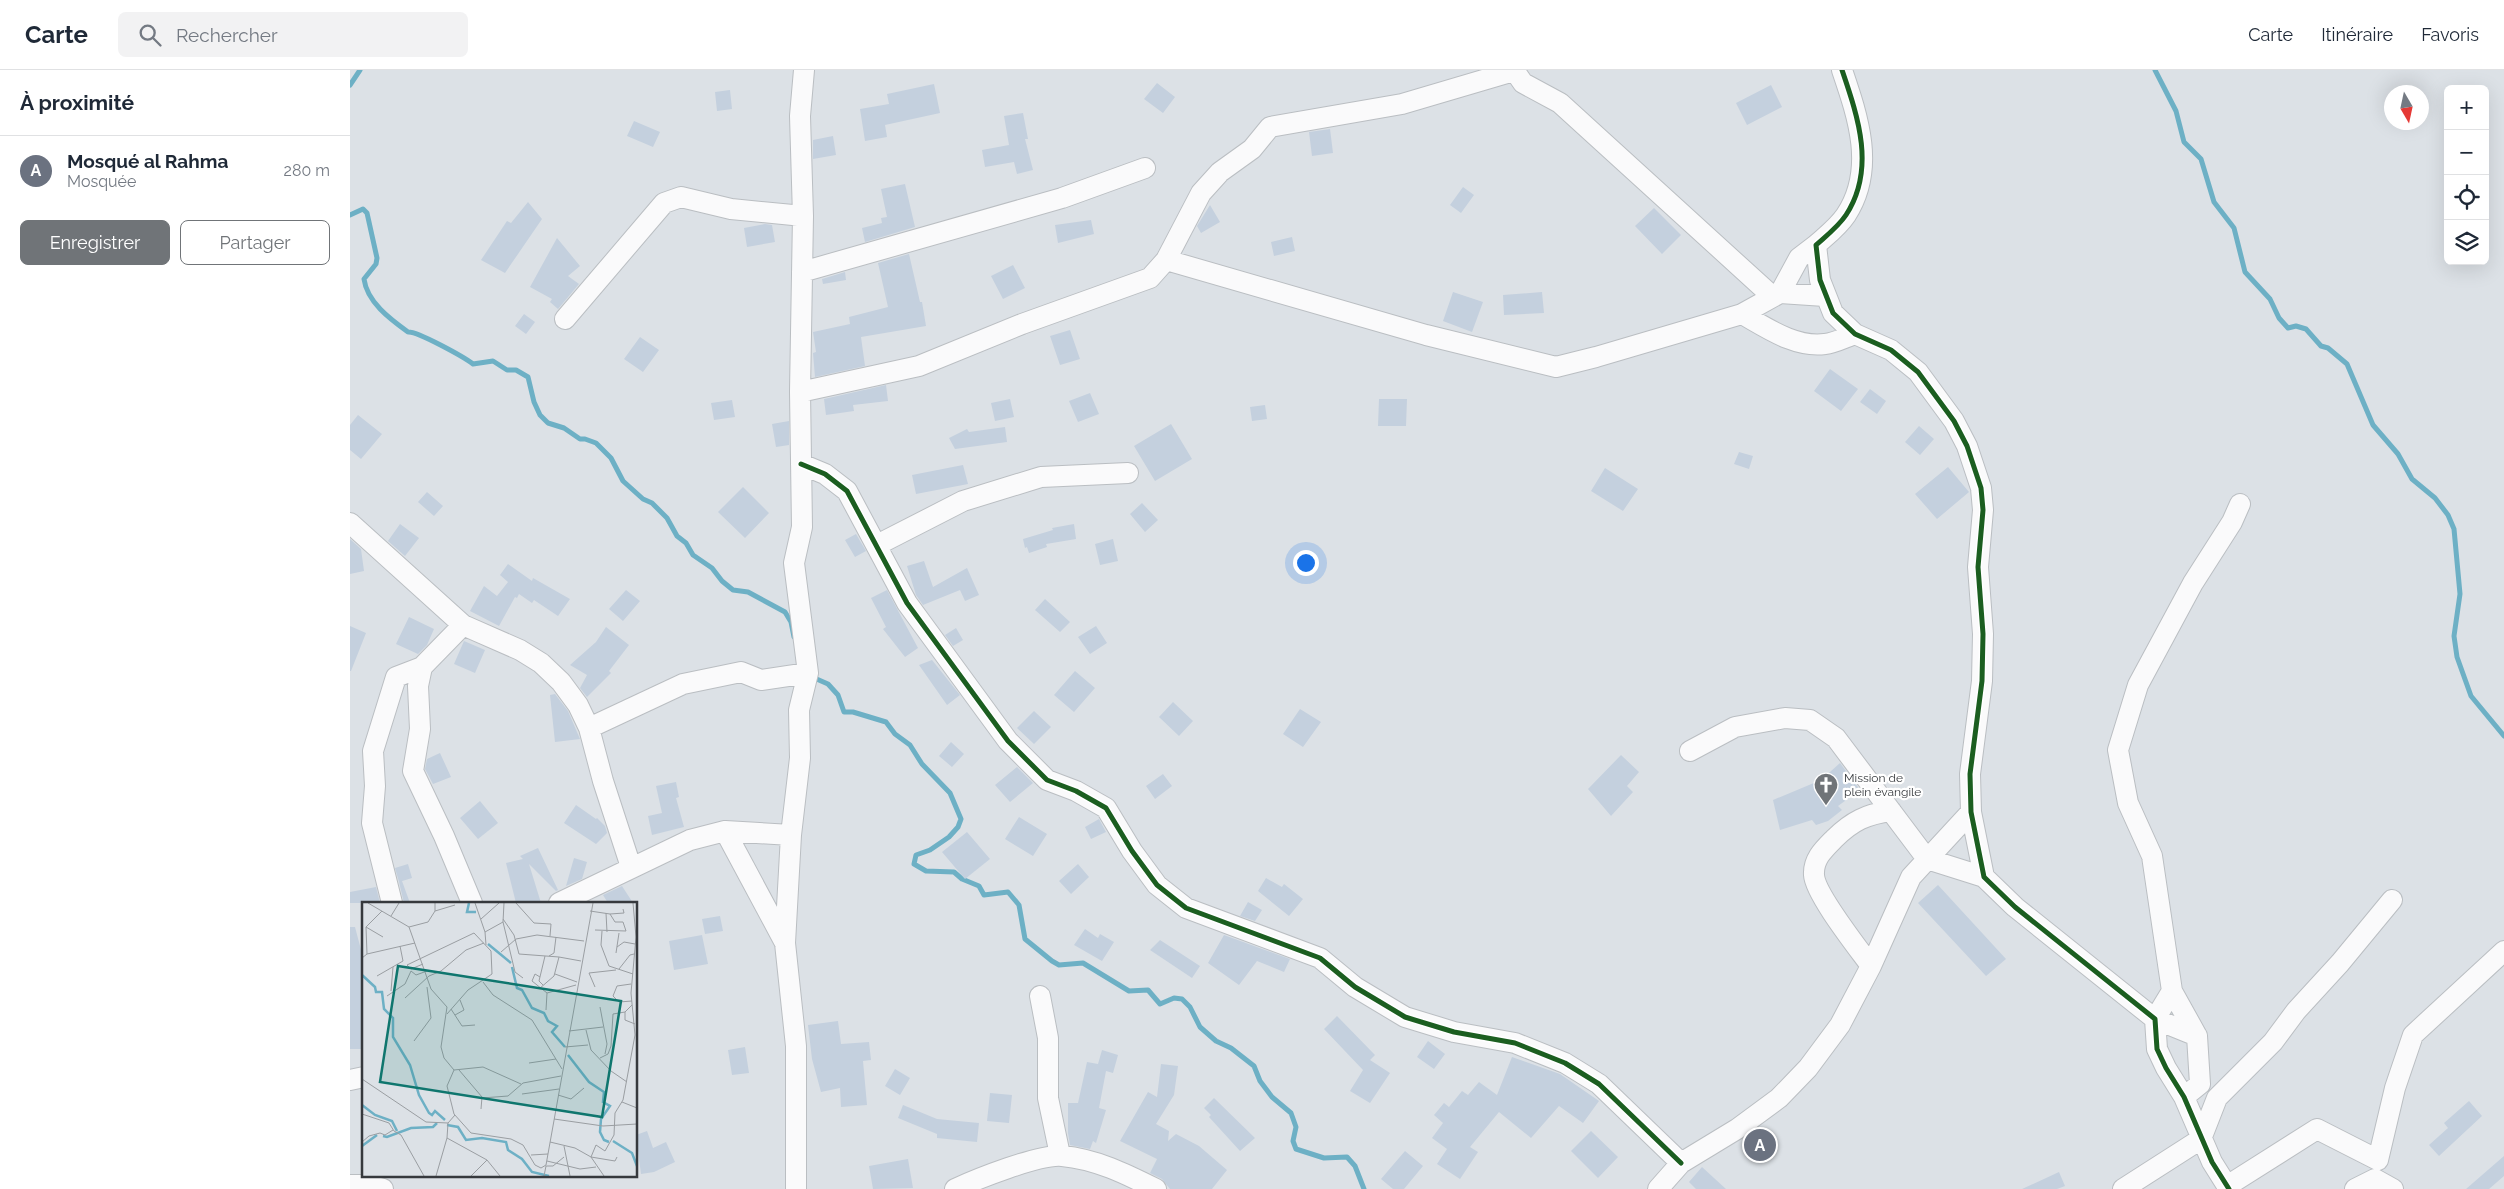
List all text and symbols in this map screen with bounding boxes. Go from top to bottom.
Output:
search box [118,12,468,57]
text: Carte [25,20,88,49]
icon: search [136,21,164,49]
text: Rechercher [176,24,278,46]
text: Carte [2248,24,2293,45]
text: Itinéraire [2321,24,2393,45]
text: Favoris [2421,24,2479,45]
north arrow [2384,85,2429,130]
map controls [2444,85,2489,265]
button: + [2444,85,2489,130]
text: À proximité [20,90,134,115]
button: − [2444,130,2489,175]
text: Mosqué al Rahma [67,150,228,172]
text: A [31,161,41,180]
text: 280 m [284,161,330,180]
text: Mosquée [67,172,136,191]
button: locate [2444,175,2489,220]
button: Enregistrer [20,220,170,265]
button: Partager [180,220,330,265]
button: layers [2444,220,2489,265]
your location [1293,550,1319,576]
place label: Mission de plein évangile [1844,771,1921,799]
church icon: Mission de plein évangile [1813,772,1839,806]
inset map [362,902,638,1176]
pin: A [1744,1126,1776,1164]

